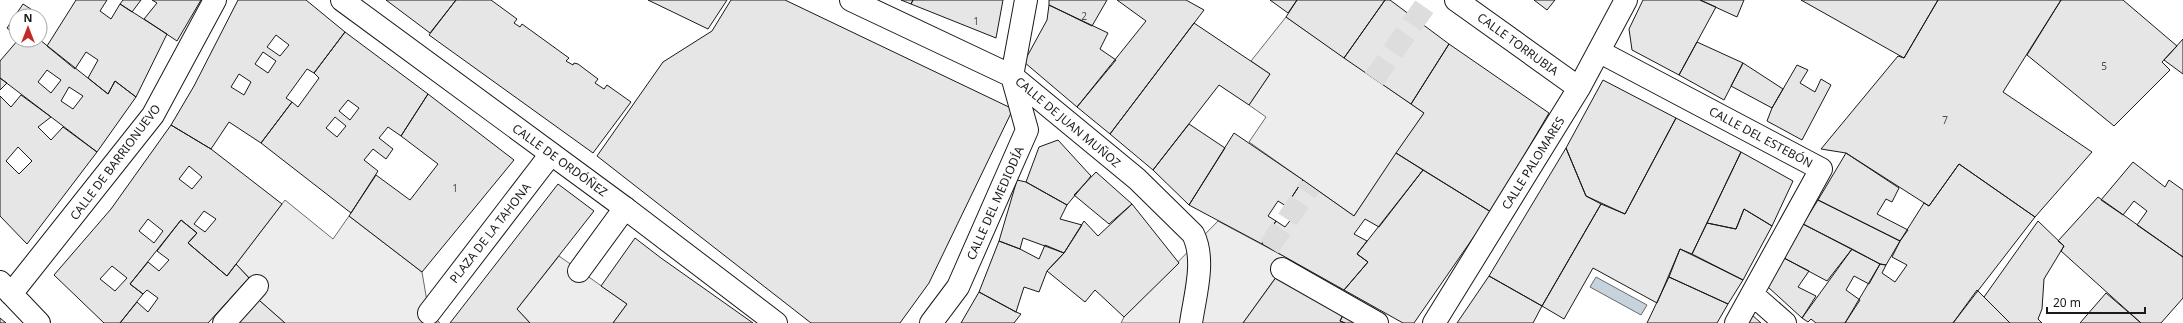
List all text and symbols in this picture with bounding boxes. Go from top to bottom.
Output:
north arrow [8,8,48,48]
house number: 2 [1081,9,1087,23]
street label: CALLE TORRUBIA [1474,9,1562,79]
text: N [24,10,32,25]
house number: 1 [973,14,979,28]
house number: 5 [2101,59,2107,73]
street label: CALLE DE JUAN MUÑOZ [1012,73,1124,171]
street label: CALLE DE BARRIONUEVO [66,101,164,223]
street label: CALLE DEL ESTEBÓN [1706,102,1816,172]
street label: CALLE PALOMARES [1498,113,1569,213]
house number: 7 [1942,113,1948,127]
street label: CALLE DE ORDÓÑEZ [509,120,611,200]
street label: CALLE DEL MEDIODÍA [962,143,1028,263]
street label: PLAZA DE LA TAHONA [445,179,535,287]
house number: 1 [452,181,458,195]
scale bar [2047,289,2145,315]
text: 20 m [2053,294,2081,311]

